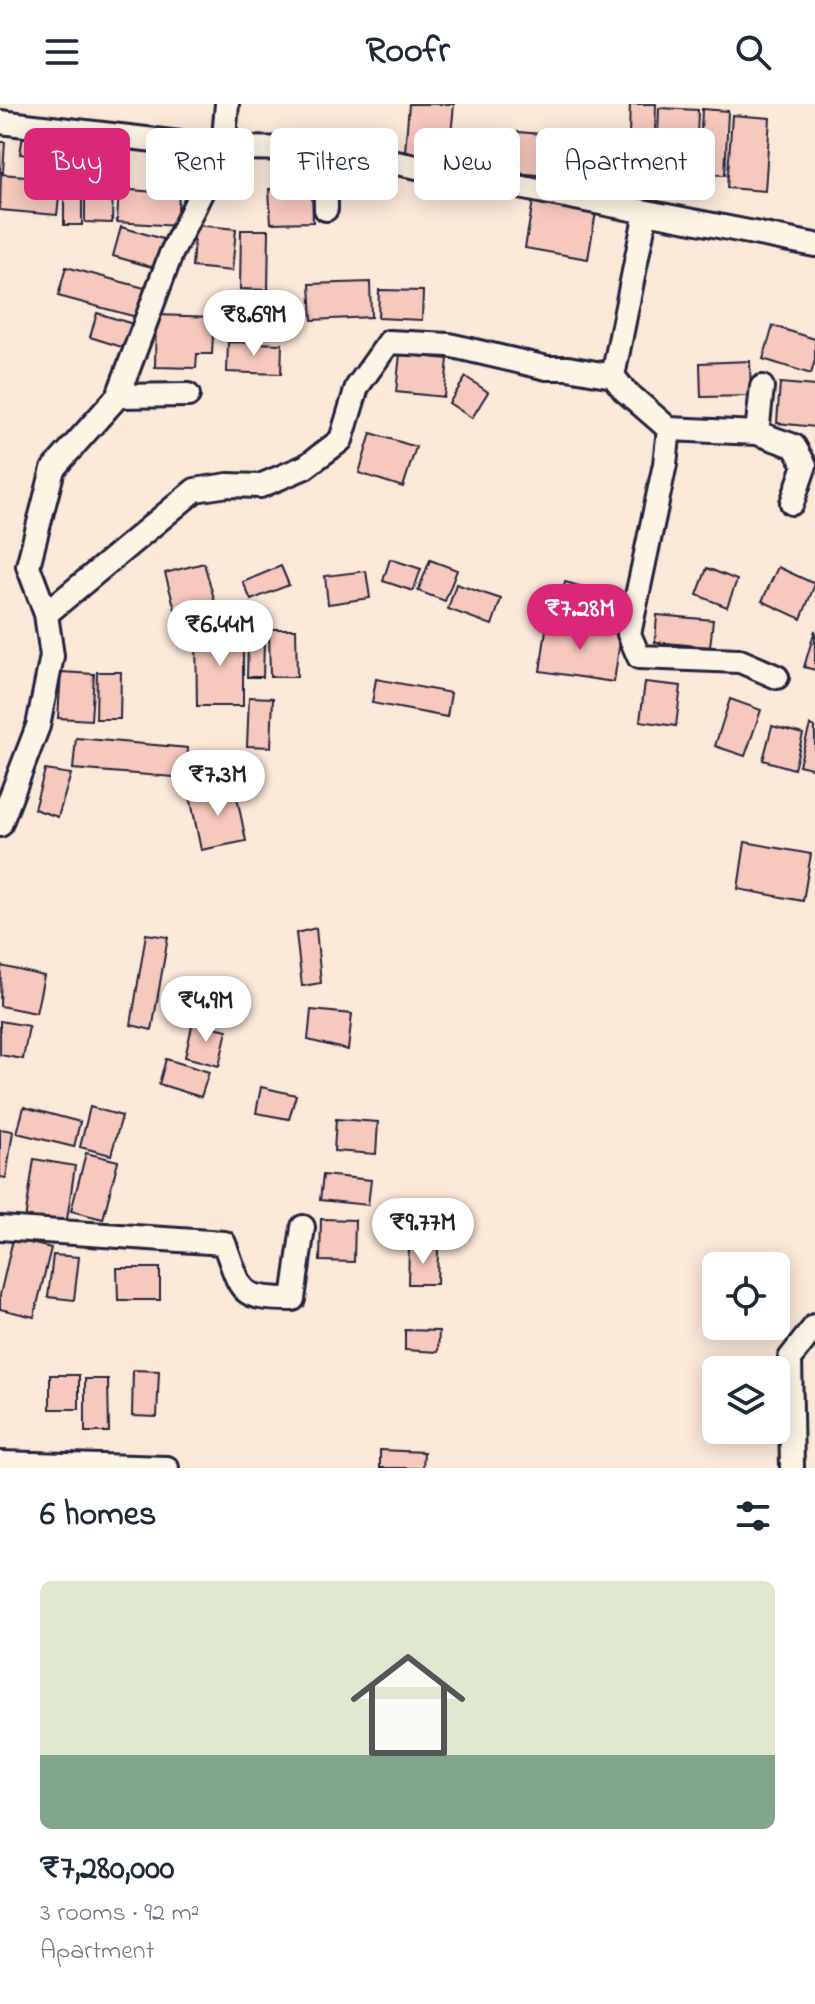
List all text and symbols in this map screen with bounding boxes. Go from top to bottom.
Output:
text: Roofr [365,26,450,79]
icon: menu [40,30,84,74]
icon: search [731,30,775,74]
chip: Buy [24,128,130,200]
chip: Rent [146,128,254,200]
chip: Filters [270,128,398,200]
chip: New [414,128,520,200]
chip: Apartment [536,128,715,200]
pin: ₹8.69M [189,290,319,358]
text: ₹8.69M [221,297,287,335]
pin: ₹7.28M [515,584,645,652]
text: ₹7.28M [545,591,615,629]
pin: ₹6.44M [155,600,285,668]
text: ₹6.44M [185,607,255,645]
pin: ₹7.3M [162,750,274,818]
text: ₹7.3M [189,757,247,795]
pin: ₹4.9M [150,976,262,1044]
text: ₹4.9M [178,983,234,1021]
pin: ₹9.77M [358,1198,488,1266]
text: ₹9.77M [390,1205,456,1243]
map controls [702,1252,790,1444]
button: locate [702,1252,790,1340]
button: layers [702,1356,790,1444]
text: 6 homes [40,1491,156,1541]
icon: filters [731,1494,775,1538]
icon: home [336,1633,480,1777]
text: ₹7,280,000 [40,1845,175,1895]
text: 3 rooms · 92 m² [40,1895,199,1933]
text: Apartment [40,1933,154,1971]

